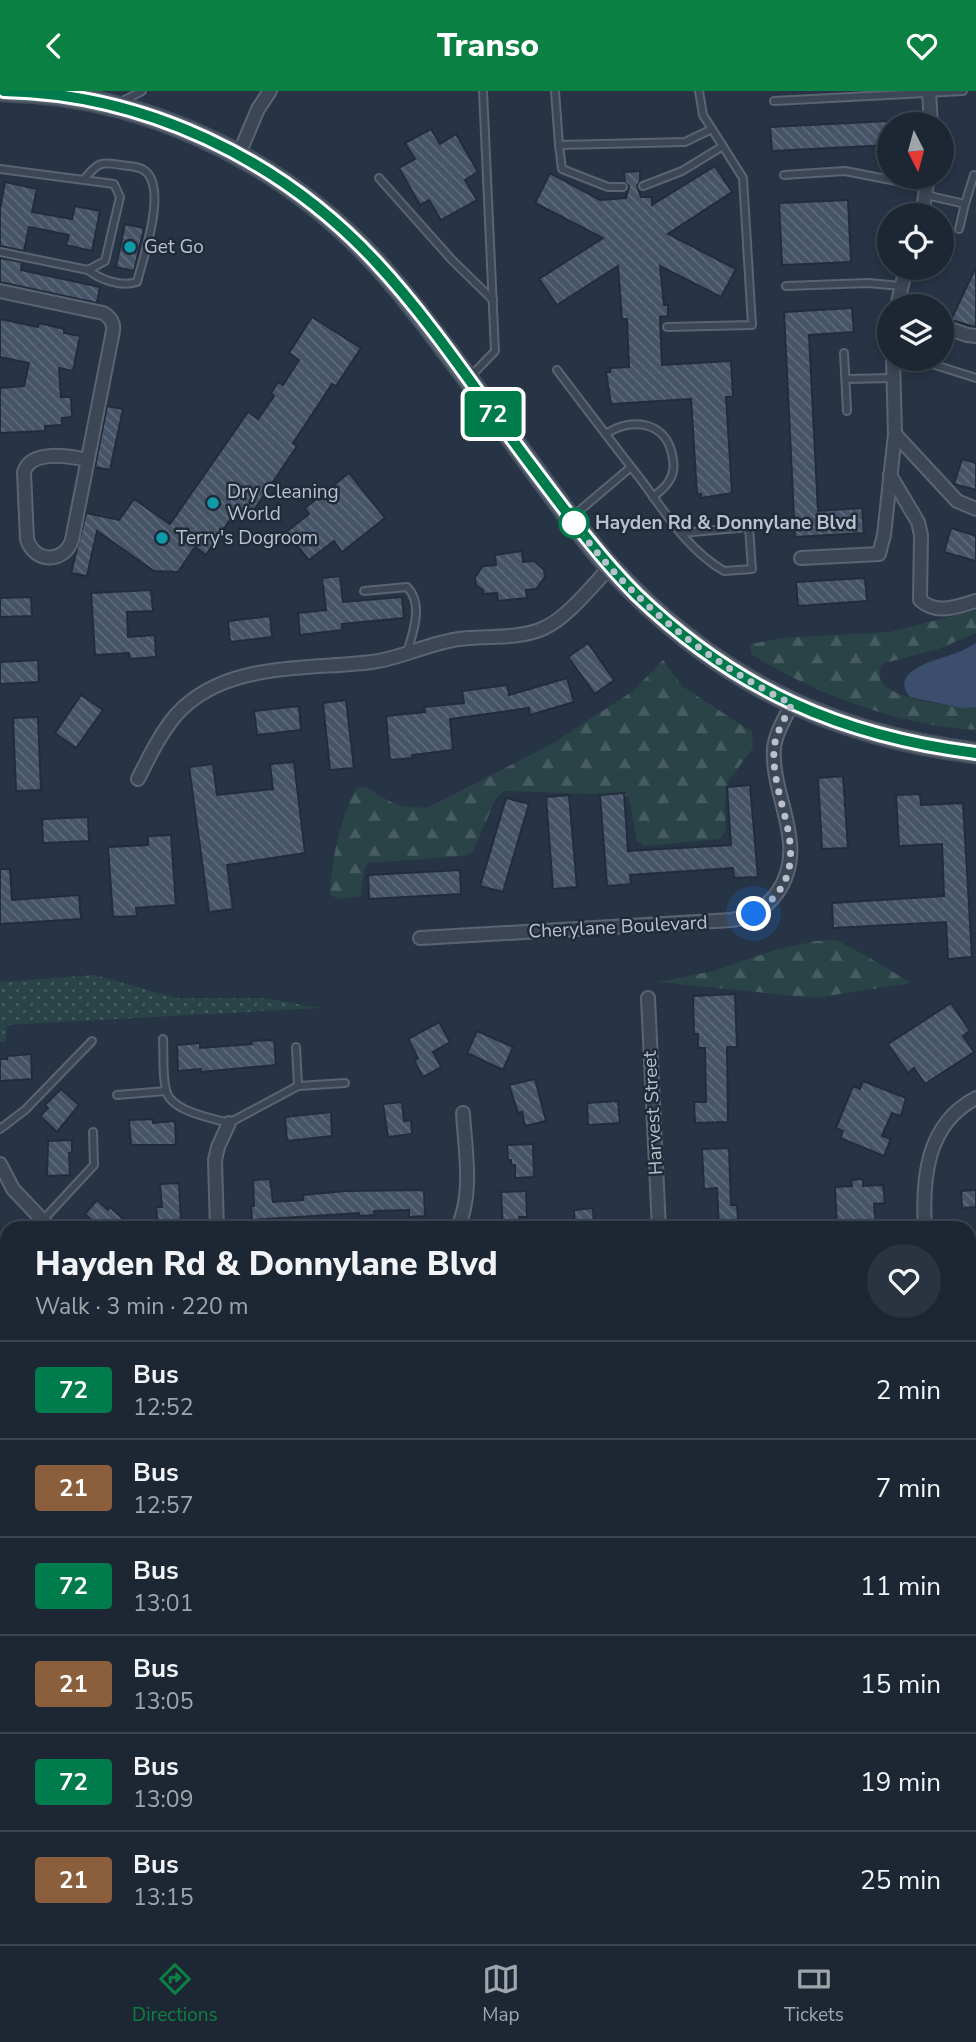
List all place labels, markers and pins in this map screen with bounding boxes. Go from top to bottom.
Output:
place label: Get Go [144,234,204,260]
marker: Get Go [122,239,138,255]
place label: Dry Cleaning World [227,479,339,527]
marker: Dry Cleaning World [205,495,221,511]
marker: Hayden Rd & Donnylane Blvd [559,508,589,538]
place label: Hayden Rd & Donnylane Blvd [595,510,857,536]
place label: Terry's Dogroom [176,525,318,551]
marker: Terry's Dogroom [154,530,170,546]

